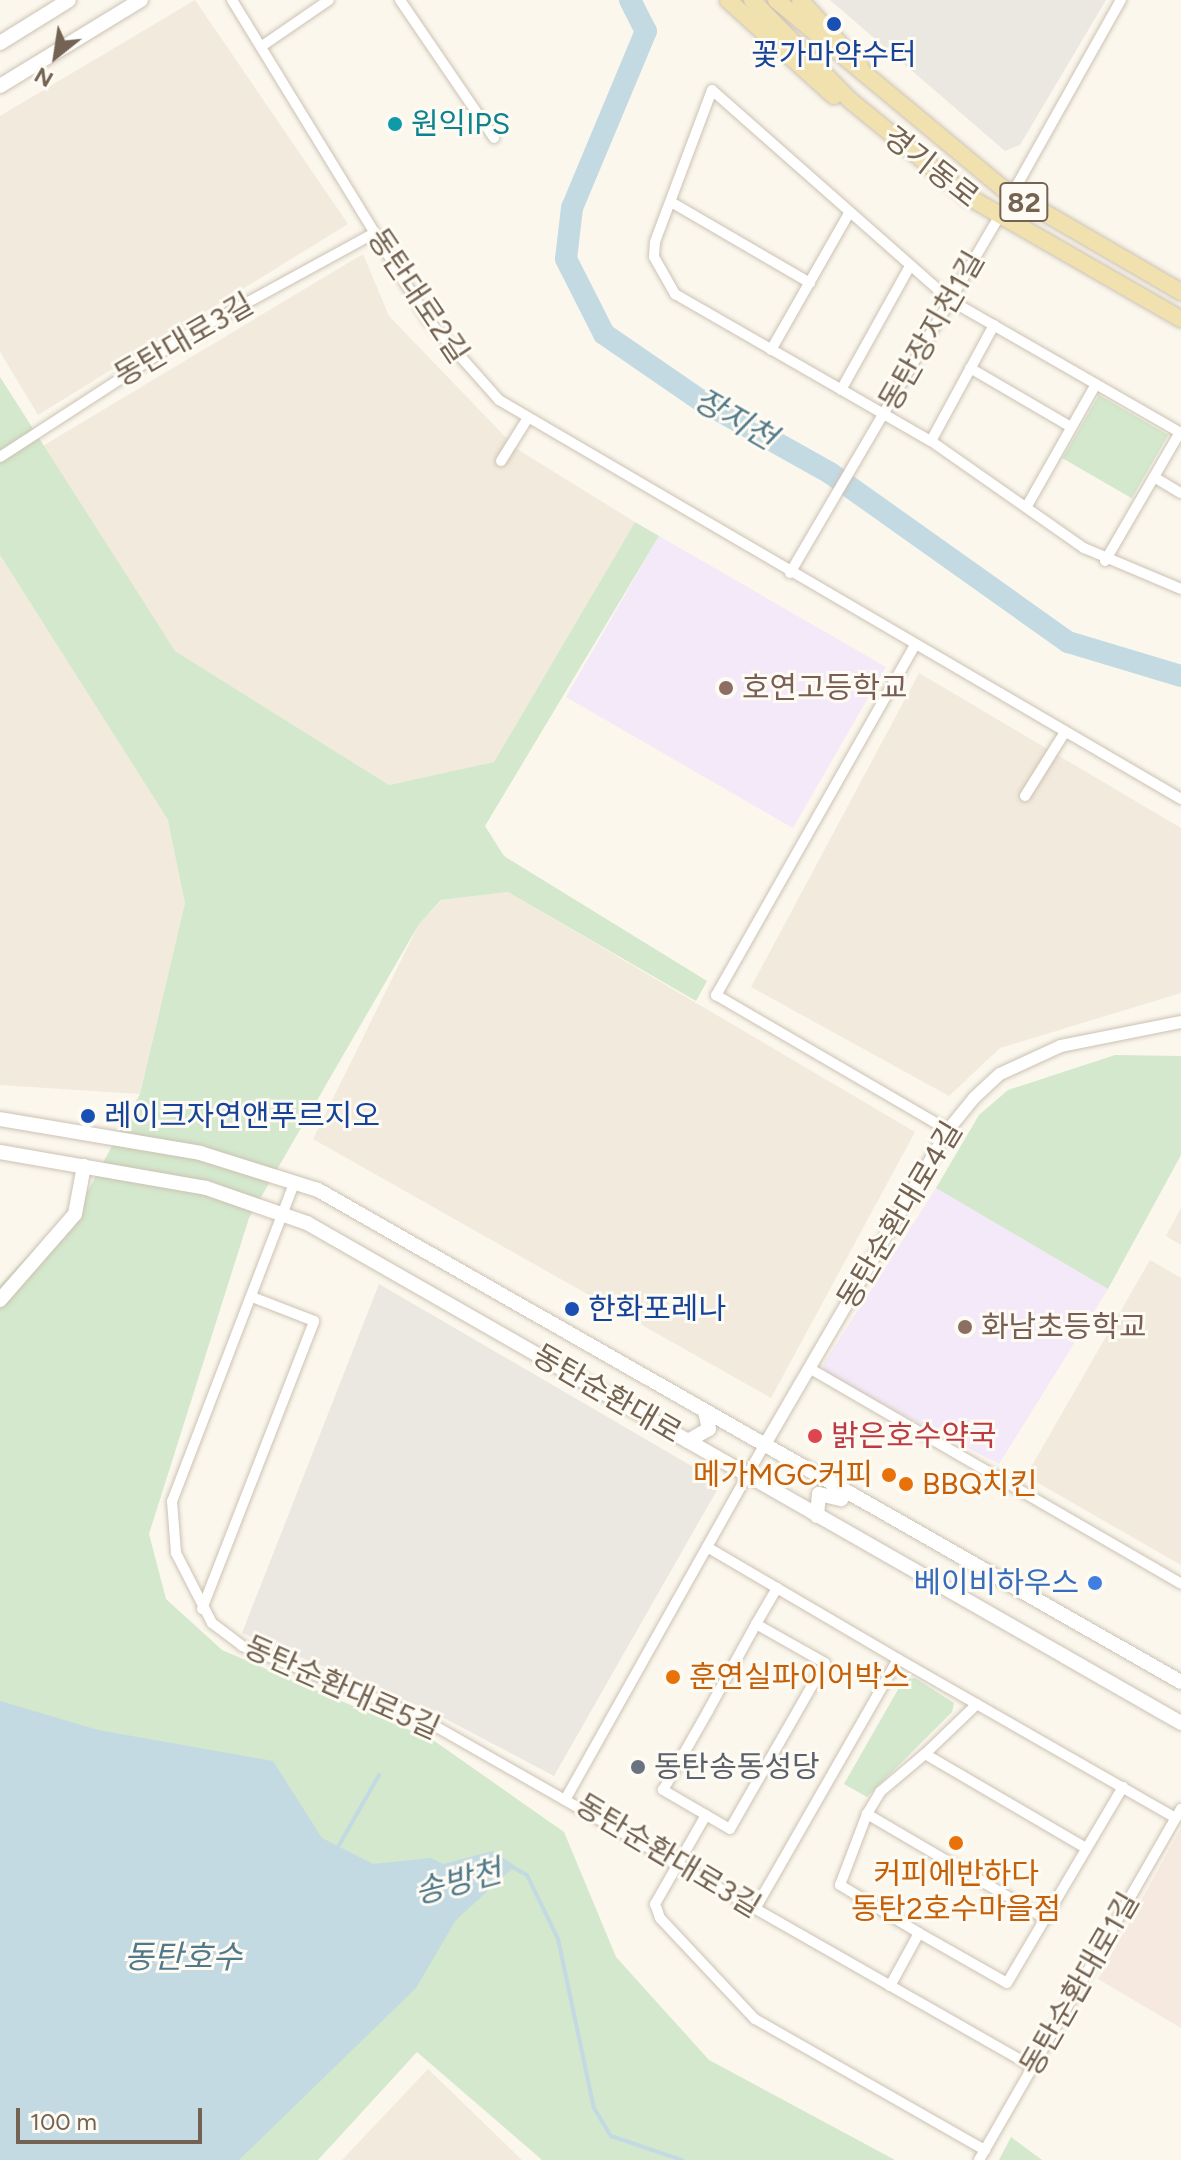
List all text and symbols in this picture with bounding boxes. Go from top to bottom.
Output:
marker: 꽃가마약수터 [825,15,843,33]
north arrow [16,16,96,96]
place label: 꽃가마약수터 [751,37,917,73]
text: N [30,61,58,93]
place label: 원익IPS [411,106,510,142]
marker: 원익IPS [386,115,404,133]
street label: 경기동로 [876,119,986,215]
road number: 82 [998,178,1050,226]
street label: 동탄대로2길 [360,222,476,370]
street label: 동탄장지천1길 [872,245,992,417]
street label: 동탄대로3길 [108,286,260,394]
water label: 장지천 [687,380,783,458]
place label: 호연고등학교 [742,670,908,706]
marker: 호연고등학교 [717,679,735,697]
place label: 레이크자연앤푸르지오 [104,1098,380,1134]
marker: 레이크자연앤푸르지오 [79,1107,97,1125]
street label: 동탄순환대로4길 [830,1115,970,1315]
place label: 한화포레나 [588,1291,726,1327]
marker: 한화포레나 [563,1300,581,1318]
place label: 화남초등학교 [981,1309,1147,1345]
marker: 화남초등학교 [956,1318,974,1336]
street label: 동탄순환대로 [526,1337,688,1451]
place label: 밝은호수약국 [831,1418,997,1454]
marker: 밝은호수약국 [806,1427,824,1445]
place label: 메가MGC커피 [693,1457,873,1493]
marker: 메가MGC커피 [880,1466,898,1484]
place label: BBQ치킨 [922,1466,1037,1502]
marker: BBQ치킨 [897,1475,915,1493]
place label: 베이비하우스 [913,1565,1079,1601]
marker: 베이비하우스 [1086,1574,1104,1592]
street label: 동탄순환대로5길 [239,1629,445,1747]
place label: 훈연실파이어박스 [689,1659,910,1695]
marker: 훈연실파이어박스 [664,1668,682,1686]
place label: 동탄송동성당 [654,1749,820,1785]
marker: 동탄송동성당 [629,1758,647,1776]
street label: 동탄순환대로3길 [569,1787,767,1925]
marker: 커피에반하다 동탄2호수마을점 [947,1834,965,1852]
water label: 송방천 [410,1852,506,1912]
place label: 커피에반하다 동탄2호수마을점 [851,1856,1061,1926]
street label: 동탄순환대로1길 [1013,1886,1147,2082]
water label: 동탄호수 [124,1938,242,1976]
scale bar [20,2092,206,2142]
text: 100 m [30,2107,97,2136]

